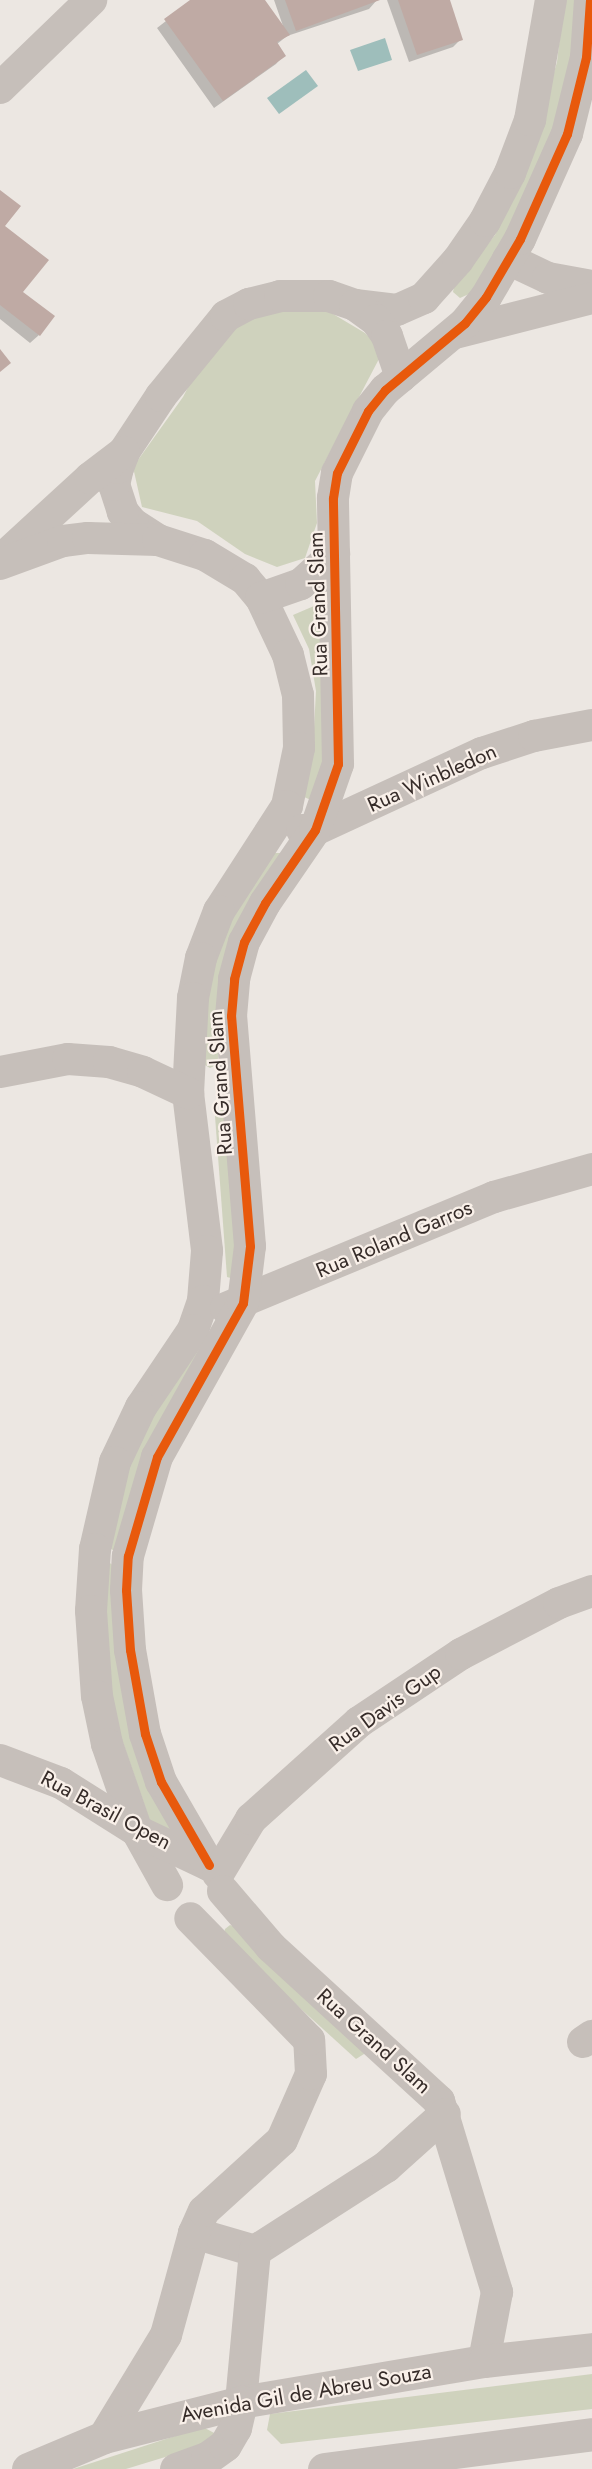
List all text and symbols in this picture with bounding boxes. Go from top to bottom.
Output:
street label: Rua Grand Slam [303,531,333,677]
street label: Rua Winbledon [364,738,500,818]
street label: Rua Grand Slam [202,1010,238,1156]
street label: Rua Roland Garros [312,1195,476,1283]
street label: Rua Davis Gup [324,1659,446,1757]
street label: Rua Brasil Open [37,1765,175,1855]
street label: Rua Grand Slam [312,1983,436,2099]
street label: Avenida Gil de Abreu Souza [179,2359,433,2427]

